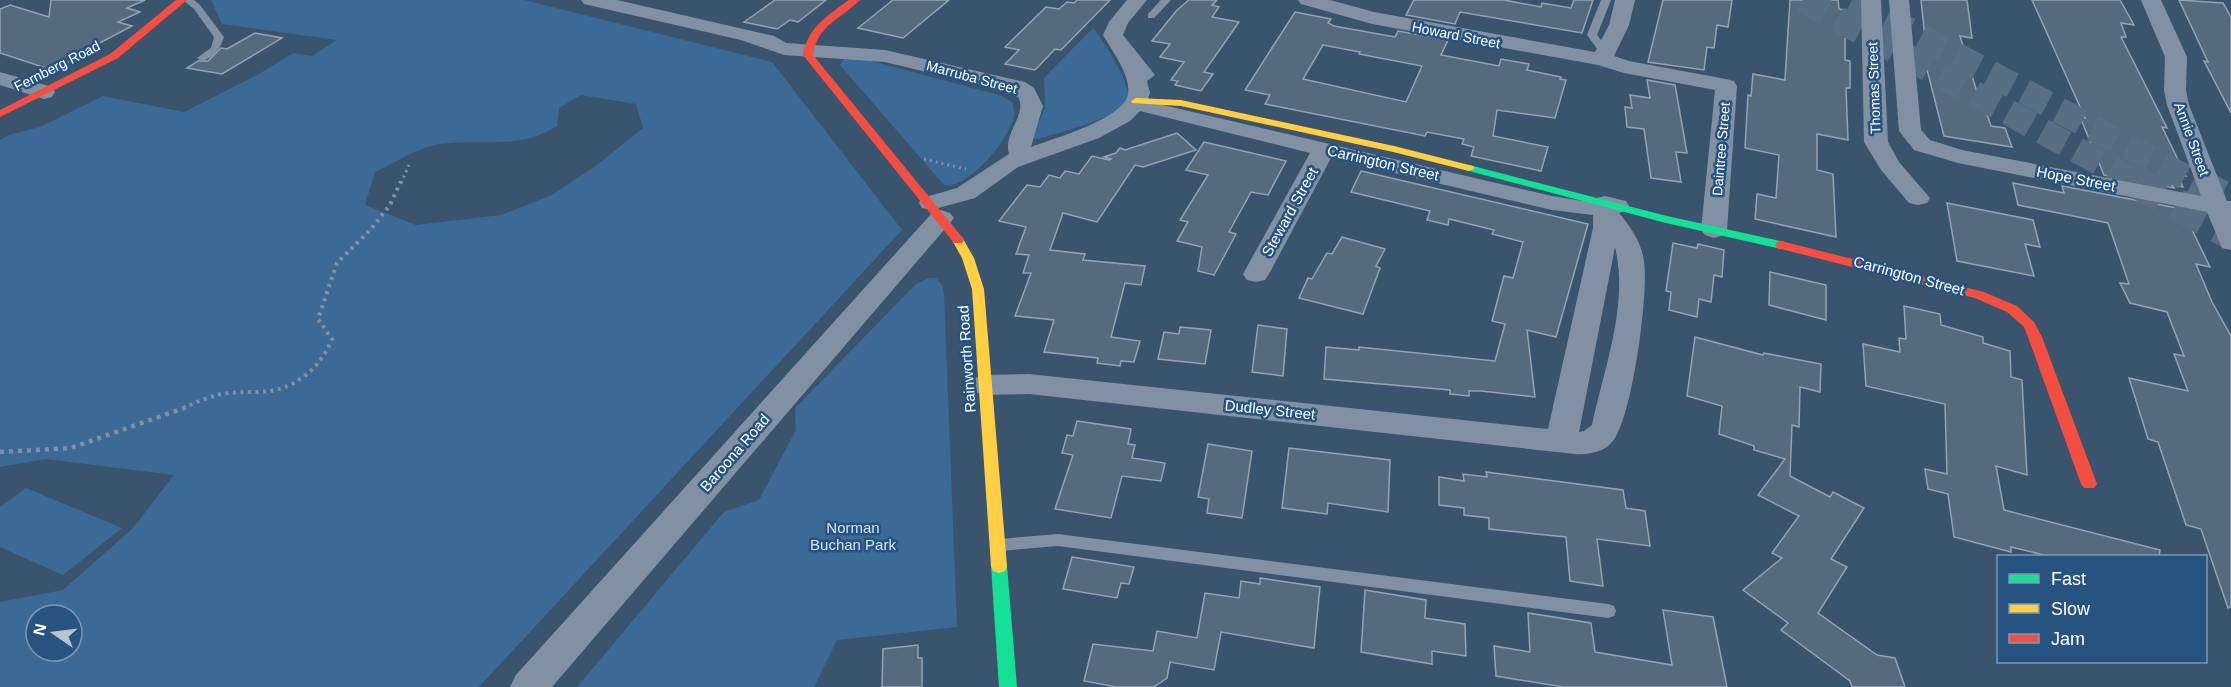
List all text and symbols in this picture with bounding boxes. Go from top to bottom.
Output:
street label: Howard Street [1411,19,1502,51]
street label: Fernberg Road [11,37,103,95]
street label: Thomas Street [1864,42,1884,134]
street label: Marruba Street [925,57,1019,97]
street label: Annie Street [2171,100,2213,178]
street label: Daintree Street [1709,101,1733,197]
street label: Carrington Street [1326,141,1441,184]
street label: Hope Street [2035,163,2118,195]
street label: Steward Street [1258,164,1321,259]
street label: Carrington Street [1852,253,1967,299]
street label: Rainworth Road [954,305,979,413]
street label: Dudley Street [1224,396,1317,423]
street label: Baroona Road [696,411,773,495]
park label: Norman Buchan Park [810,519,896,553]
legend [1997,555,2207,663]
text: Fast [2051,569,2086,589]
text: Slow [2051,599,2091,619]
north arrow [24,603,84,663]
text: N [30,622,50,637]
text: Jam [2051,629,2085,649]

